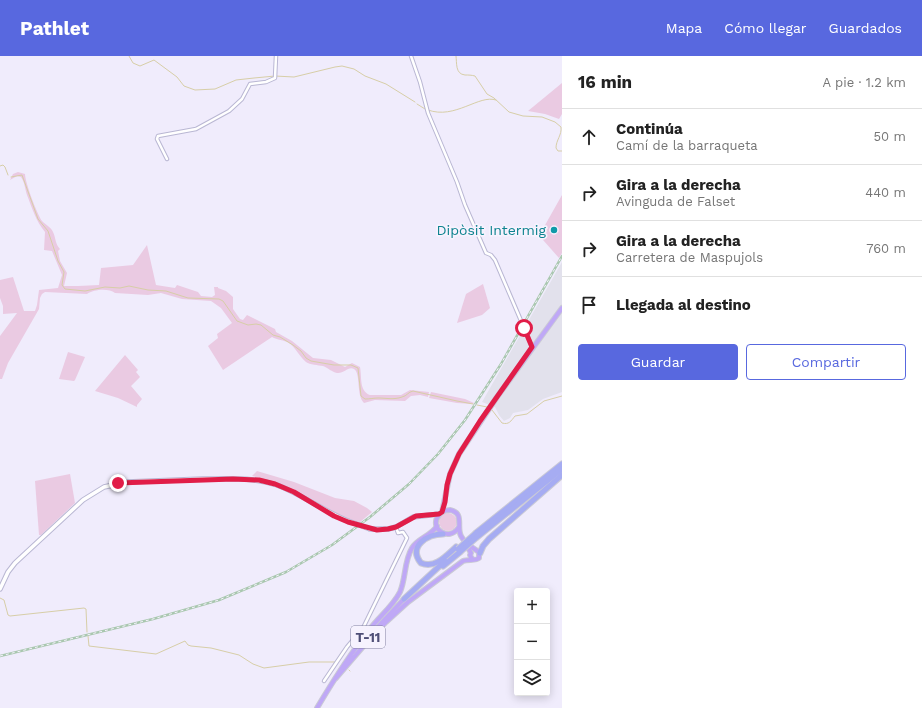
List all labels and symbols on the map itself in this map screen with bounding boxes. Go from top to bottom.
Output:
place label: Dipòsit Intermig [437,222,547,238]
marker: Dipòsit Intermig [549,225,559,235]
route start [515,319,533,337]
route end [109,474,127,492]
road number: T-11 [351,626,385,648]

